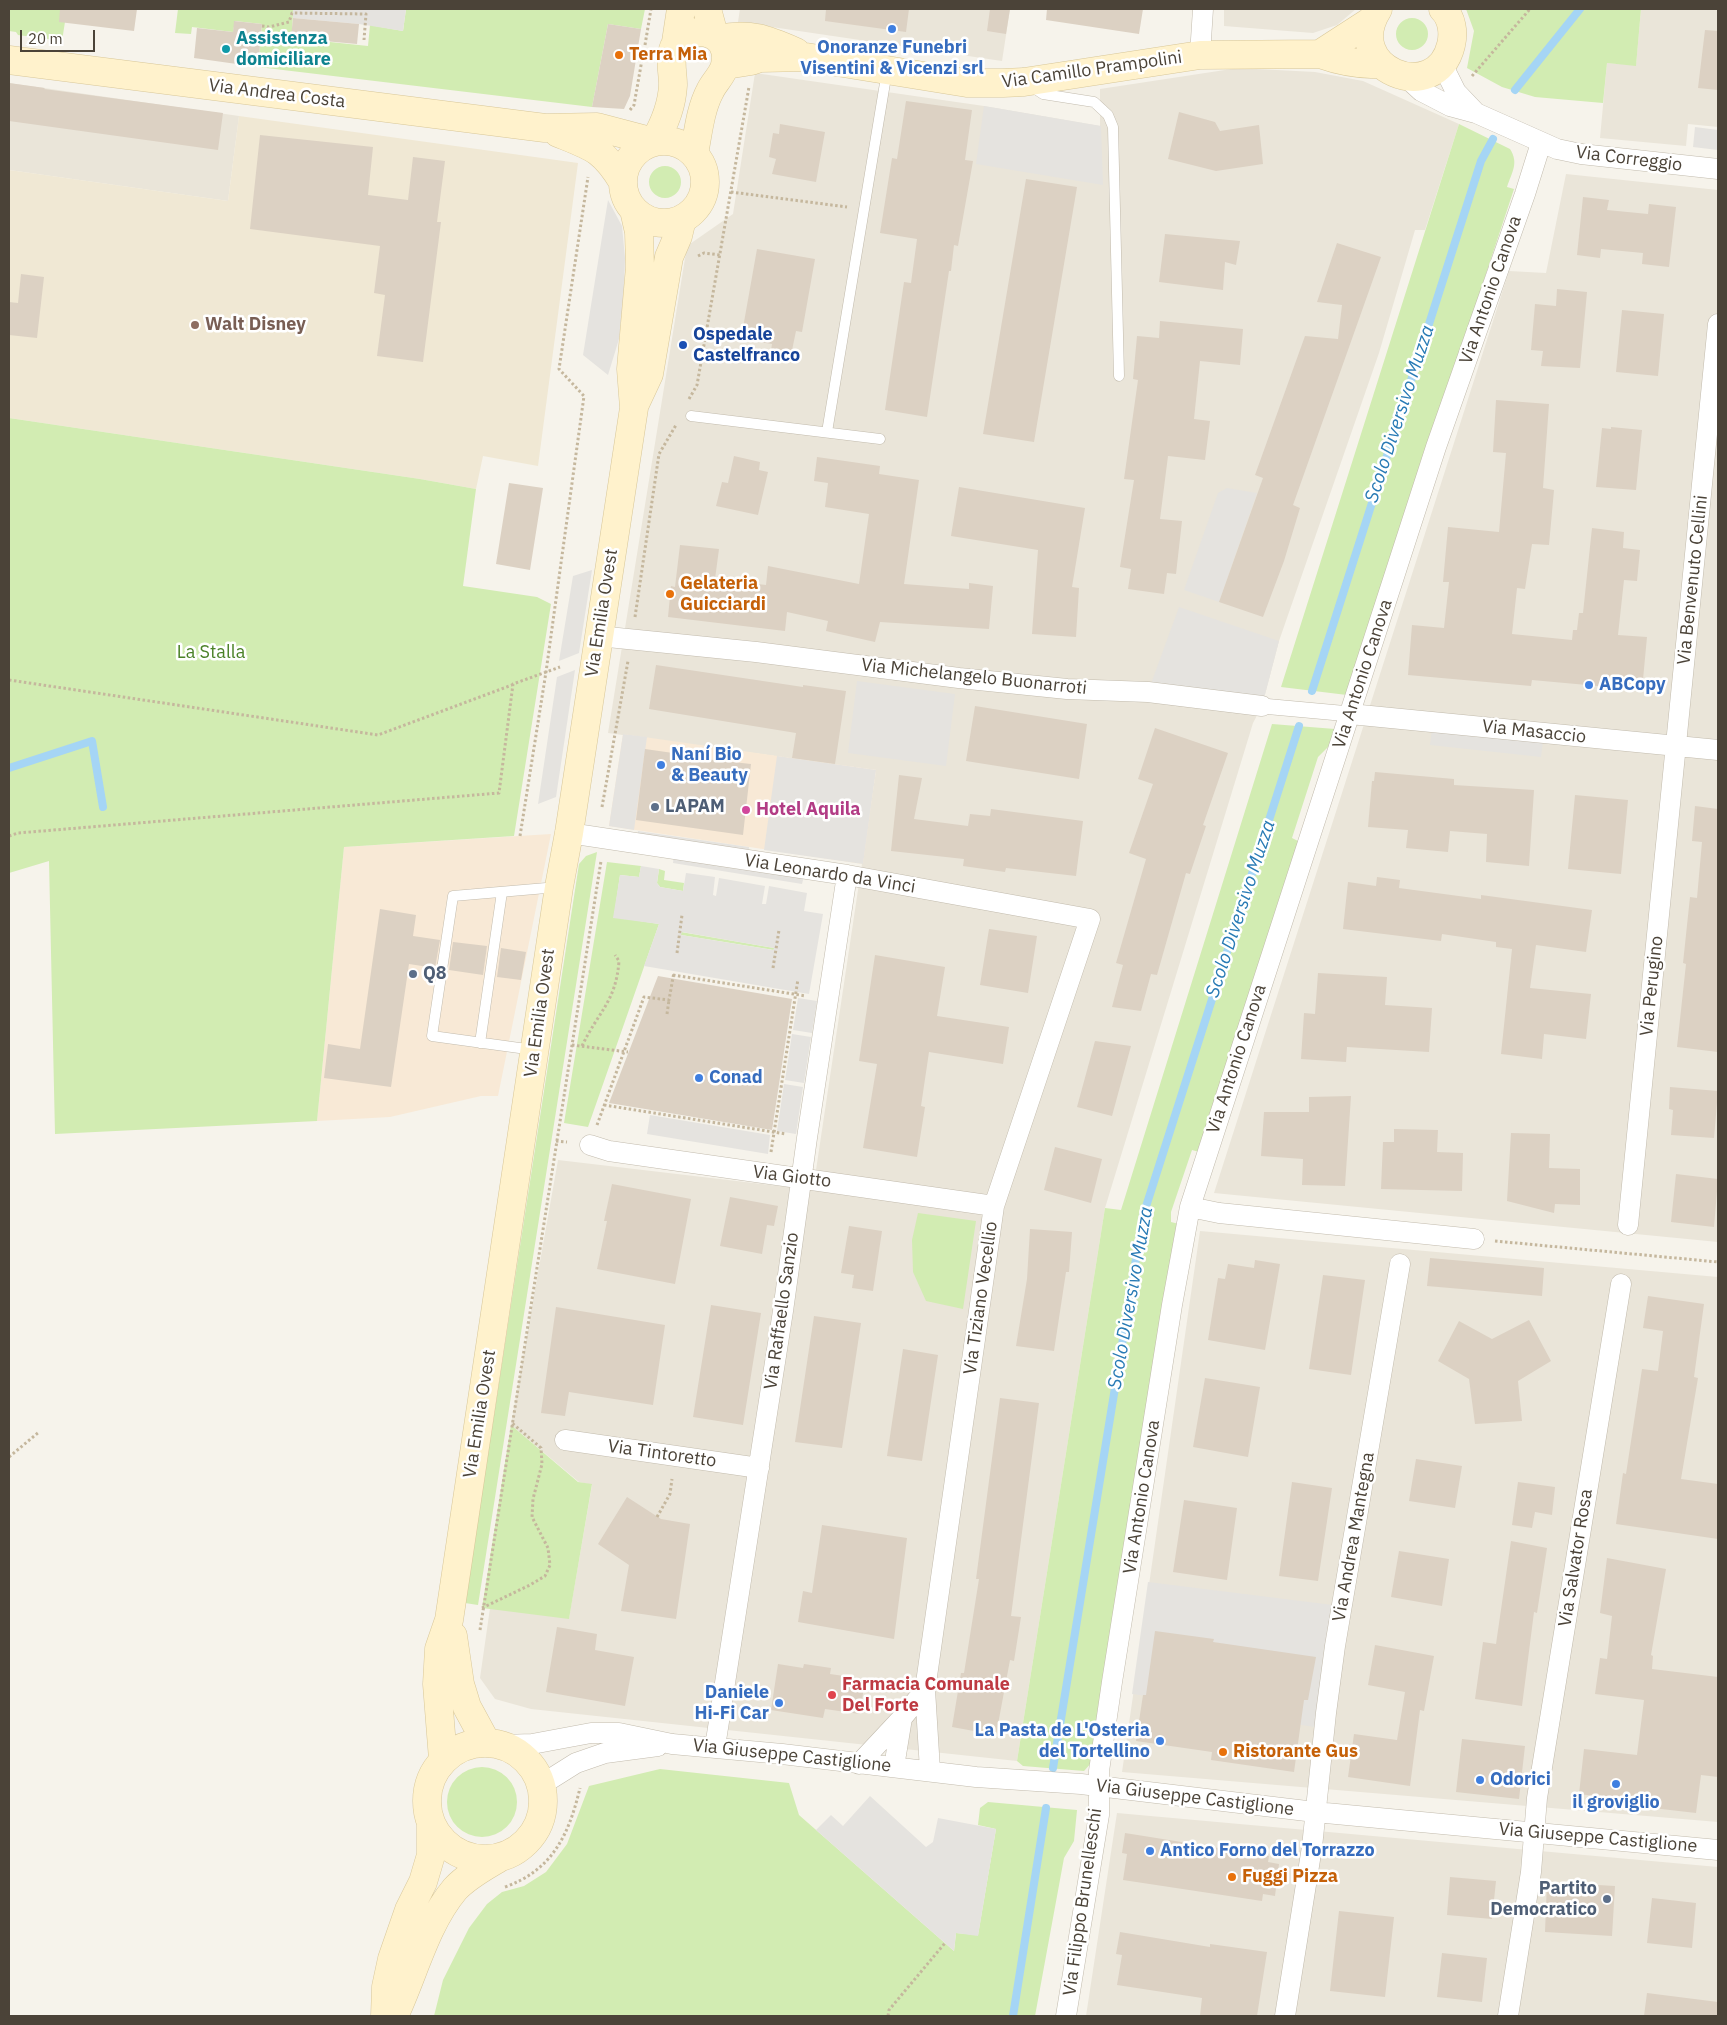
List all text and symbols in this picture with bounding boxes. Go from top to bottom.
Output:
scale bar [22,20,98,52]
marker: Onoranze Funebri Visentini & Vicenzi srl [886,23,898,35]
place label: Assistenza domiciliare [236,28,331,70]
text: 20 m [28,29,63,48]
place label: Onoranze Funebri Visentini & Vicenzi srl [800,37,984,80]
marker: Assistenza domiciliare [220,43,232,55]
place label: Terra Mia [629,44,707,66]
street label: Via Camillo Prampolini [1001,47,1183,93]
marker: Terra Mia [613,49,625,61]
street label: Via Andrea Costa [207,75,347,113]
street label: Via Correggio [1574,142,1684,176]
street label: Via Antonio Canova [1455,213,1527,367]
place label: Walt Disney [205,314,306,336]
marker: Walt Disney [189,319,201,331]
water label: Scolo Diversivo Muzza [1361,322,1439,506]
place label: Ospedale Castelfranco [693,324,800,366]
marker: Ospedale Castelfranco [677,339,689,351]
street label: Via Benvenuto Cellini [1673,494,1713,666]
street label: Via Emilia Ovest [581,547,623,679]
place label: Gelateria Guicciardi [680,573,766,616]
marker: Gelateria Guicciardi [664,588,676,600]
street label: Via Antonio Canova [1329,597,1397,751]
park label: La Stalla [177,642,245,664]
street label: Via Michelangelo Buonarroti [860,654,1088,700]
place label: ABCopy [1599,674,1666,696]
marker: ABCopy [1583,679,1595,691]
street label: Via Masaccio [1481,716,1587,748]
place label: Naní Bio & Beauty [671,744,748,786]
marker: Naní Bio & Beauty [655,759,667,771]
place label: LAPAM [665,796,725,818]
place label: Hotel Aquila [756,799,861,821]
marker: LAPAM [649,801,661,813]
marker: Hotel Aquila [740,804,752,816]
water label: Scolo Diversivo Muzza [1202,817,1280,1001]
street label: Via Leonardo da Vinci [743,850,917,898]
street label: Via Perugino [1636,935,1668,1037]
street label: Via Emilia Ovest [520,947,560,1079]
place label: Q8 [423,963,447,985]
marker: Q8 [407,968,419,980]
street label: Via Antonio Canova [1203,982,1271,1136]
place label: Conad [709,1067,763,1089]
marker: Conad [693,1072,705,1084]
street label: Via Giotto [752,1161,832,1193]
water label: Scolo Diversivo Muzza [1104,1205,1158,1391]
street label: Via Tiziano Vecellio [960,1220,1002,1376]
street label: Via Raffaello Sanzio [760,1231,804,1391]
street label: Via Emilia Ovest [459,1348,501,1480]
street label: Via Antonio Canova [1119,1418,1165,1576]
street label: Via Tintoretto [606,1436,718,1472]
street label: Via Andrea Mantegna [1328,1451,1380,1623]
street label: Via Salvator Rosa [1554,1488,1598,1628]
place label: Farmacia Comunale Del Forte [842,1674,1010,1716]
place label: Daniele Hi-Fi Car [694,1682,769,1725]
marker: Farmacia Comunale Del Forte [826,1689,838,1701]
marker: Daniele Hi-Fi Car [773,1697,785,1709]
place label: La Pasta de L'Osteria del Tortellino [975,1720,1150,1762]
street label: Via Giuseppe Castiglione [692,1735,892,1777]
marker: La Pasta de L'Osteria del Tortellino [1154,1735,1166,1747]
place label: Ristorante Gus [1233,1741,1358,1763]
marker: Ristorante Gus [1217,1746,1229,1758]
place label: Odorici [1490,1769,1551,1791]
marker: Odorici [1474,1774,1486,1786]
street label: Via Giuseppe Castiglione [1095,1775,1295,1821]
marker: il groviglio [1610,1778,1622,1790]
place label: il groviglio [1572,1792,1660,1814]
street label: Via Filippo Brunelleschi [1059,1807,1107,1997]
street label: Via Giuseppe Castiglione [1498,1819,1698,1857]
place label: Antico Forno del Torrazzo [1160,1840,1375,1862]
marker: Antico Forno del Torrazzo [1144,1845,1156,1857]
place label: Fuggi Pizza [1242,1866,1338,1888]
marker: Fuggi Pizza [1226,1871,1238,1883]
place label: Partito Democratico [1490,1878,1597,1920]
marker: Partito Democratico [1601,1893,1613,1905]

